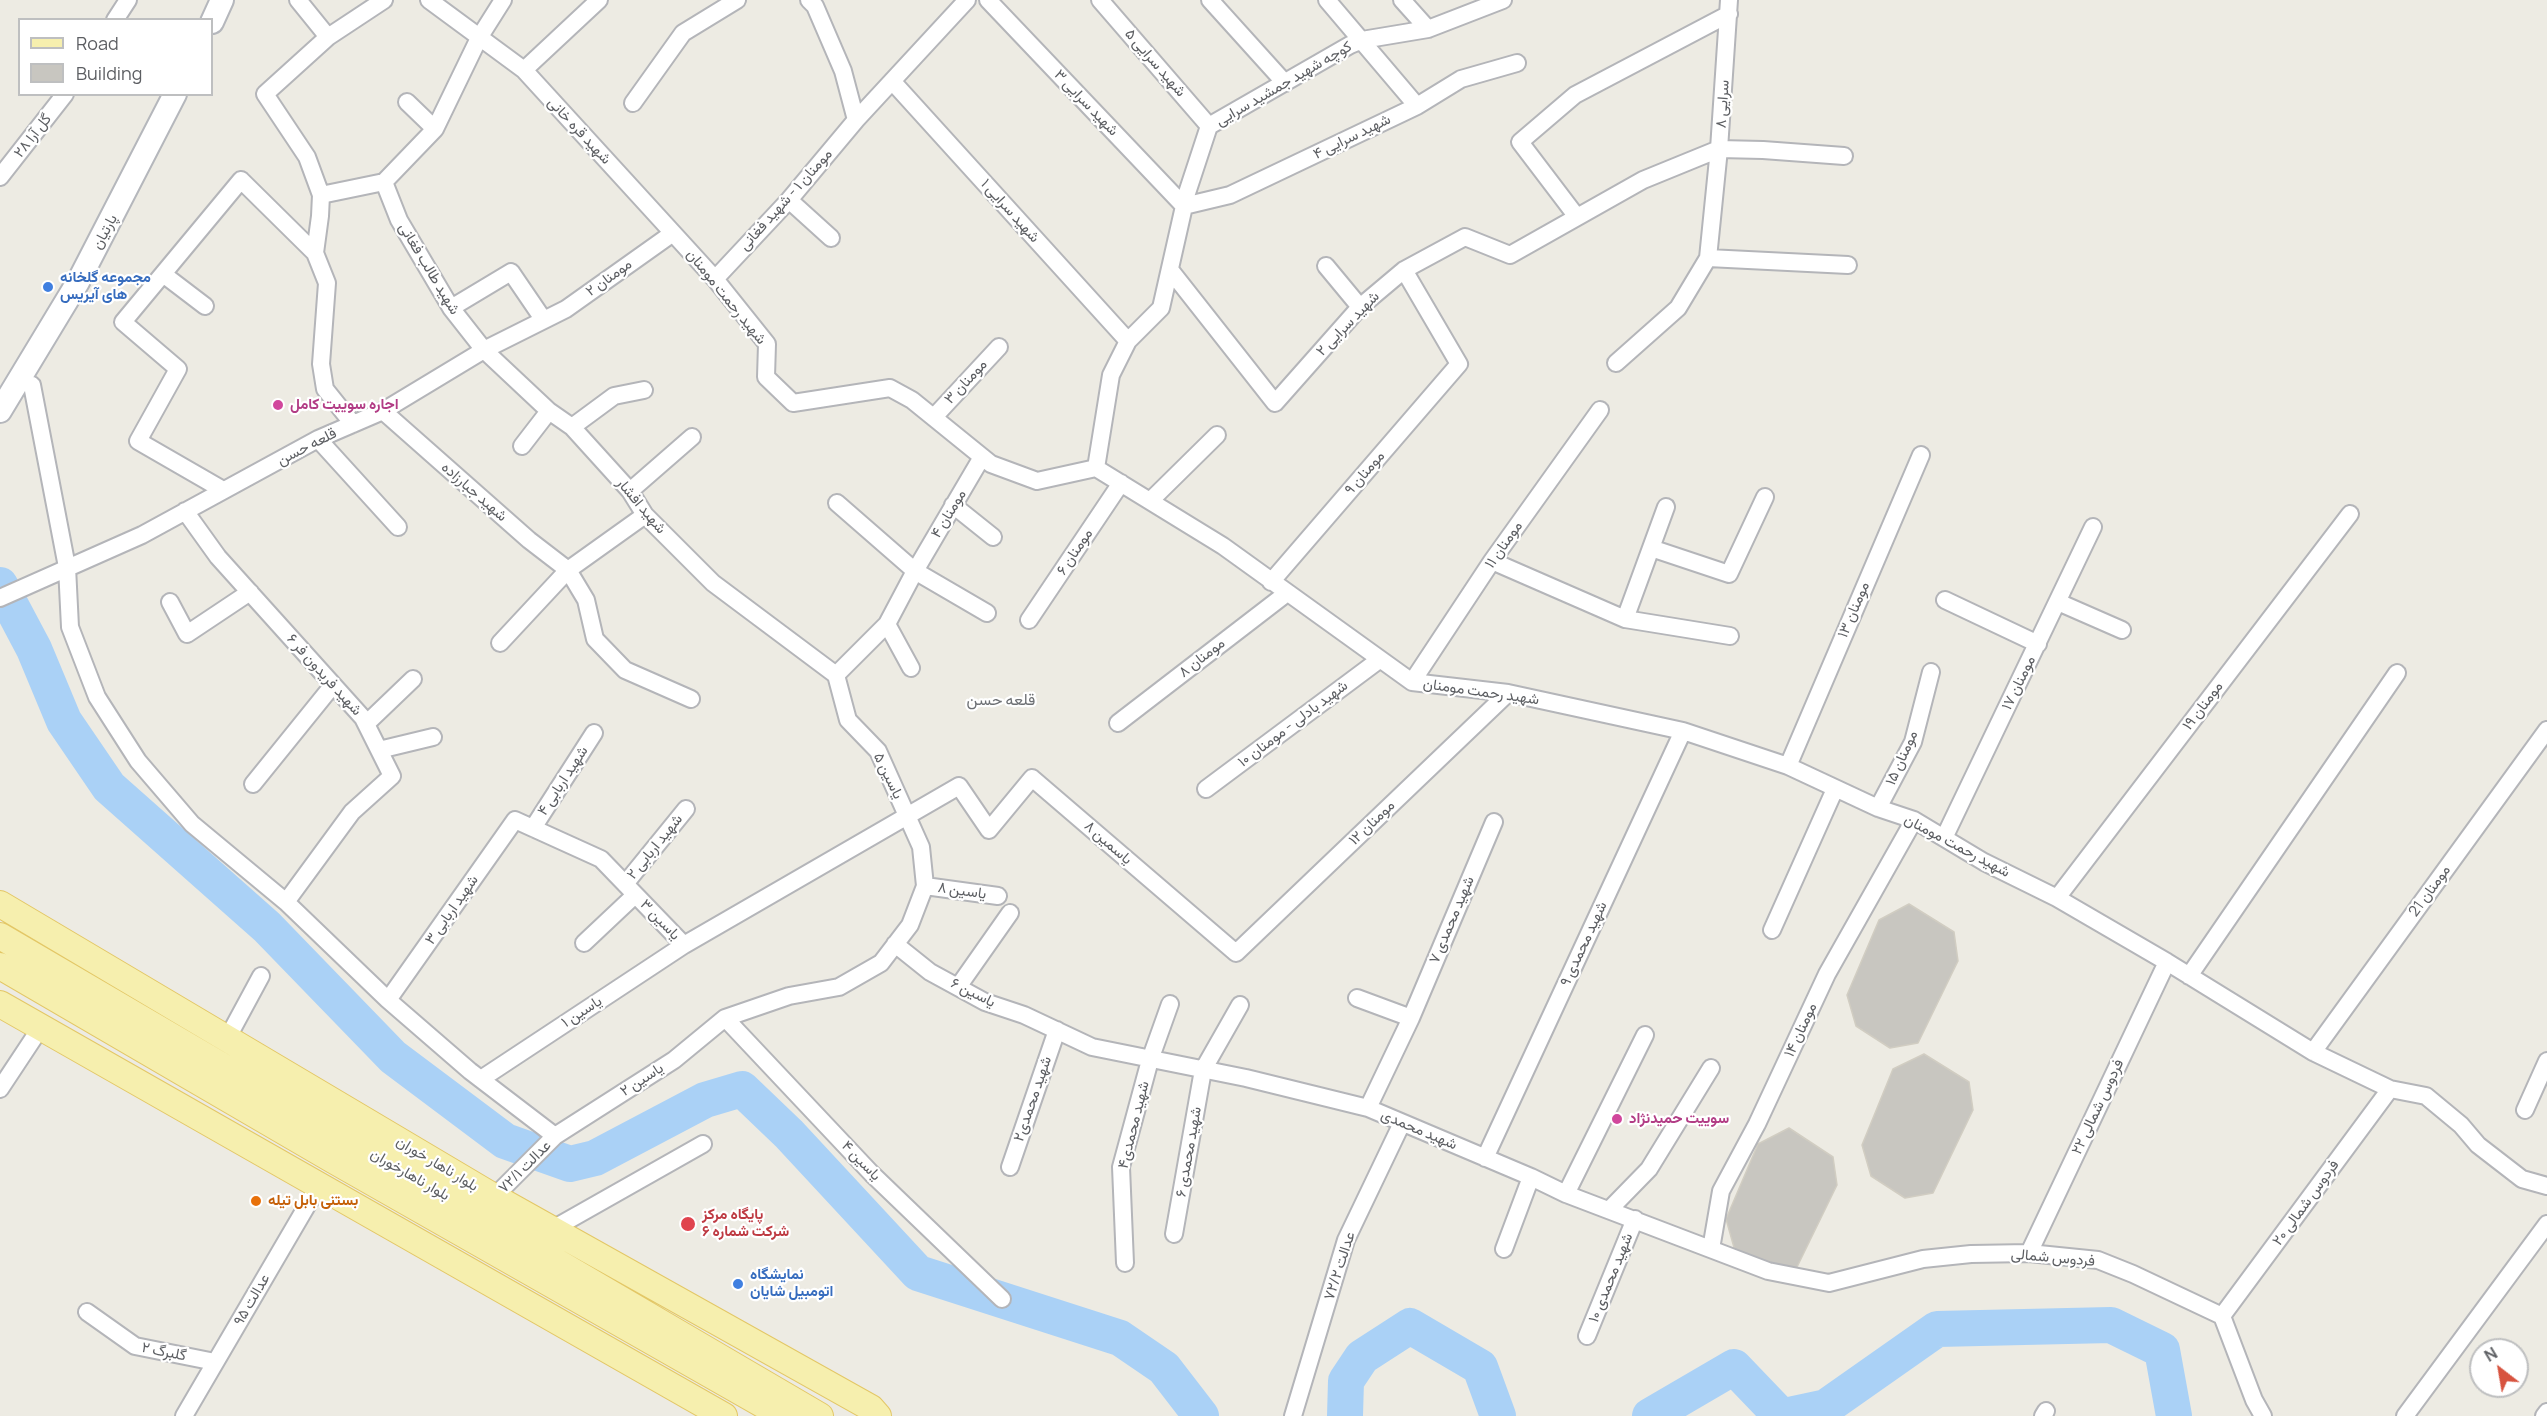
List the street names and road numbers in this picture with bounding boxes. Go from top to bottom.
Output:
street label: شهید سرایی ۵ [1121,25,1189,101]
street label: کوچه شهید جمشید سرایی [1213,38,1355,130]
street label: شهید سرایی ۳ [1050,66,1122,140]
street label: سرایی ۸ [1712,79,1734,129]
street label: شهید قره خانی [543,94,615,168]
street label: ۲۸ گل آرا [10,111,56,161]
street label: شهید سرایی ۴ [1310,111,1394,163]
street label: مومنان ۱ - شهید فغانی [736,145,836,255]
street label: شهید سرایی ۱ [977,175,1043,247]
street label: پارتیان [88,212,122,252]
street label: شهید طالب فغانی [394,220,464,318]
street label: شهید رحمت مومنان [682,246,770,348]
street label: ۲ مومنان [582,255,636,301]
street label: شهید سرایی ۲ [1313,288,1383,360]
street label: مومنان ۳ [941,356,991,408]
street label: قلعه حسن [274,424,340,470]
street label: مومنان ۹ [1341,447,1389,499]
street label: شهید جبارزاده [437,458,511,526]
street label: شهید افشار [612,474,670,538]
street label: ۴ مومنان [928,486,970,542]
street label: مومنان ۱۱ [1481,518,1527,572]
street label: مومنان ۶ [1053,525,1097,579]
street label: مومنان ۱۳ [1834,579,1874,641]
street label: شهید فریدون فر ۶ [283,630,365,720]
street label: مومنان ۸ [1175,634,1229,682]
street label: مومنان ۱۷ [1998,653,2040,713]
street label: شهید رحمت مومنان [1422,675,1540,709]
street label: شهید بادلی - مومنان ۱۰ [1234,677,1352,771]
street label: مومنان ۱۹ [2179,678,2227,734]
street label: مومنان ۱۵ [1882,728,1922,788]
street label: شهید اربابی ۴ [534,743,592,819]
street label: یاسین ۵ [869,750,907,802]
street label: مومنان ۱۲ [1345,797,1399,849]
street label: شهید اربابی ۲ [623,811,687,883]
street label: شهید رحمت مومنان [1901,811,2013,881]
street label: یاسمین ۸ [1080,817,1136,869]
street label: مومنان 21 [2405,862,2455,920]
street label: شهید اربابی ۳ [421,872,483,948]
street label: شهید محمدی ۷ [1426,874,1478,966]
street label: یاسین ۸ [936,879,988,903]
street label: یاسین ۳ [636,896,684,944]
street label: ۹ شهید محمدی [1557,899,1611,989]
street label: یاسین ۶ [948,974,998,1012]
street label: یاسین ۱ [558,992,606,1032]
street label: مومنان ۱۴ [1781,1000,1821,1060]
street label: شهید محمدی۲ [1010,1054,1056,1144]
street label: فردوس شمالی ۲۲ [2068,1056,2128,1158]
street label: یاسین ۲ [617,1059,667,1101]
street label: شهید محمدی۴ [1114,1079,1154,1171]
street label: ۶ شهید محمدی [1172,1105,1206,1199]
street label: شهید محمدی [1378,1106,1460,1154]
street label: بلوار ناهار خوران [393,1132,481,1196]
street label: عدالت ۷۲/۱ [495,1137,555,1197]
street label: یاسین ۴ [838,1137,884,1185]
street label: بلوار ناهارخوران [367,1145,453,1205]
street label: فردوس شمالی ۲۰ [2269,1157,2343,1249]
street label: عدالت ۷۲/۲ [1320,1230,1360,1302]
street label: ۱۰ شهید محمدی [1585,1231,1637,1325]
street label: فردوس شمالی [2010,1245,2096,1271]
street label: عدالت ۹۵ [230,1271,274,1329]
street label: گلبرگ ۲ [140,1339,188,1365]

